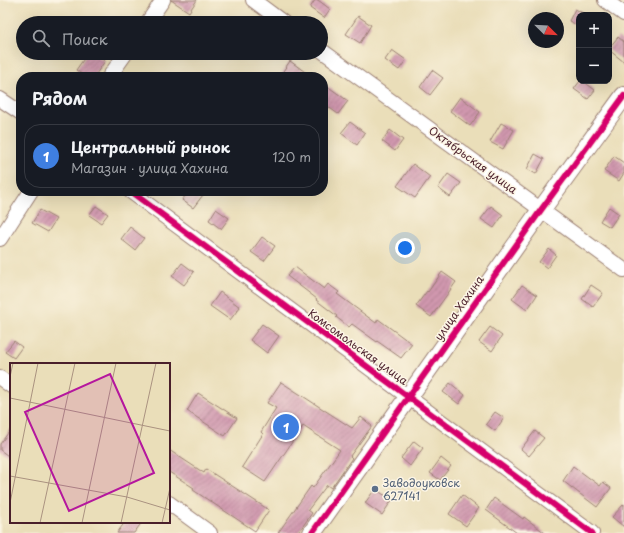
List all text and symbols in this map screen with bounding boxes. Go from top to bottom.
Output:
north arrow [528,12,564,48]
map controls [576,12,612,84]
button: + [576,12,612,48]
search box [16,16,328,60]
icon: search [30,27,52,49]
text: Поиск [62,27,108,50]
button: − [576,48,612,84]
text: Рядом [32,85,87,111]
street label: Октябрьская улица [426,122,521,198]
text: Центральный рынок [71,135,230,158]
text: 1 [43,147,49,166]
text: 120 m [272,147,311,166]
text: Магазин · улица Хахина [71,158,228,177]
your location [395,238,415,258]
street label: улица Хахина [430,272,487,344]
street label: Комсомольская улица [305,304,412,389]
inset map [10,363,170,523]
pin: 1 [273,412,299,442]
place label: Заводоуковск 627141 [383,474,460,504]
marker: Заводоуковск 627141 [370,484,380,494]

